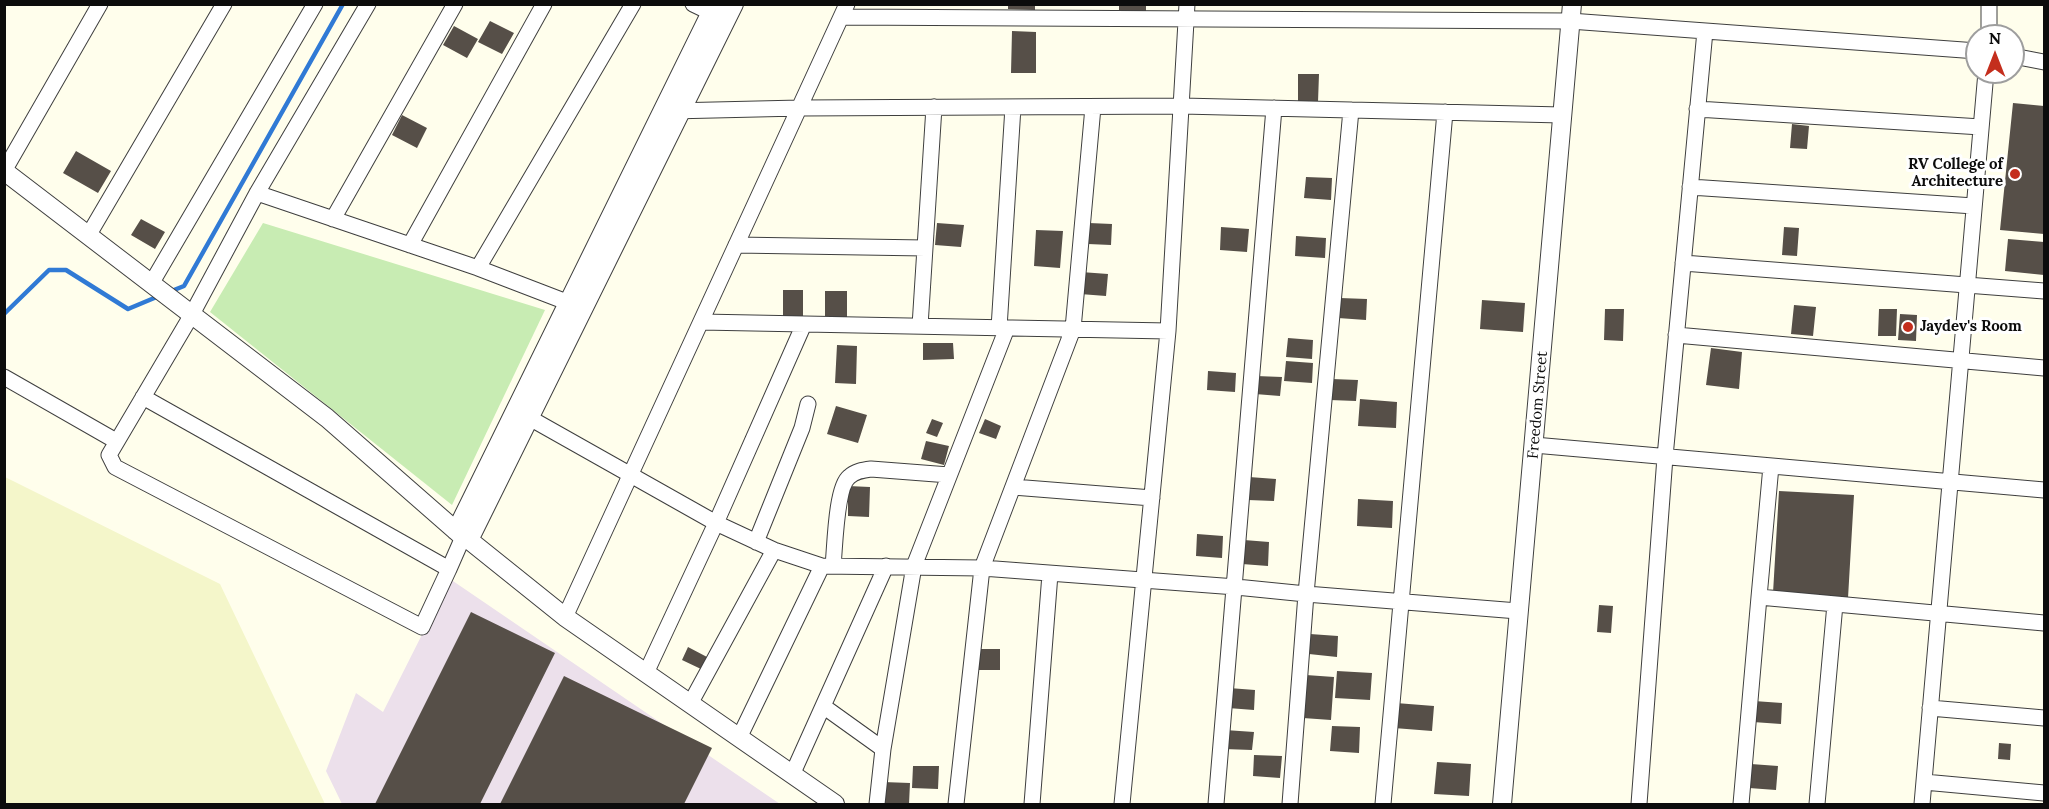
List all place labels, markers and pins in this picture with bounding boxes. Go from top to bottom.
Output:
place label: RV College of Architecture [1908,156,2003,191]
marker: RV College of Architecture [2008,167,2022,181]
place label: Jaydev's Room [1920,318,2022,336]
marker: Jaydev's Room [1901,320,1915,334]

